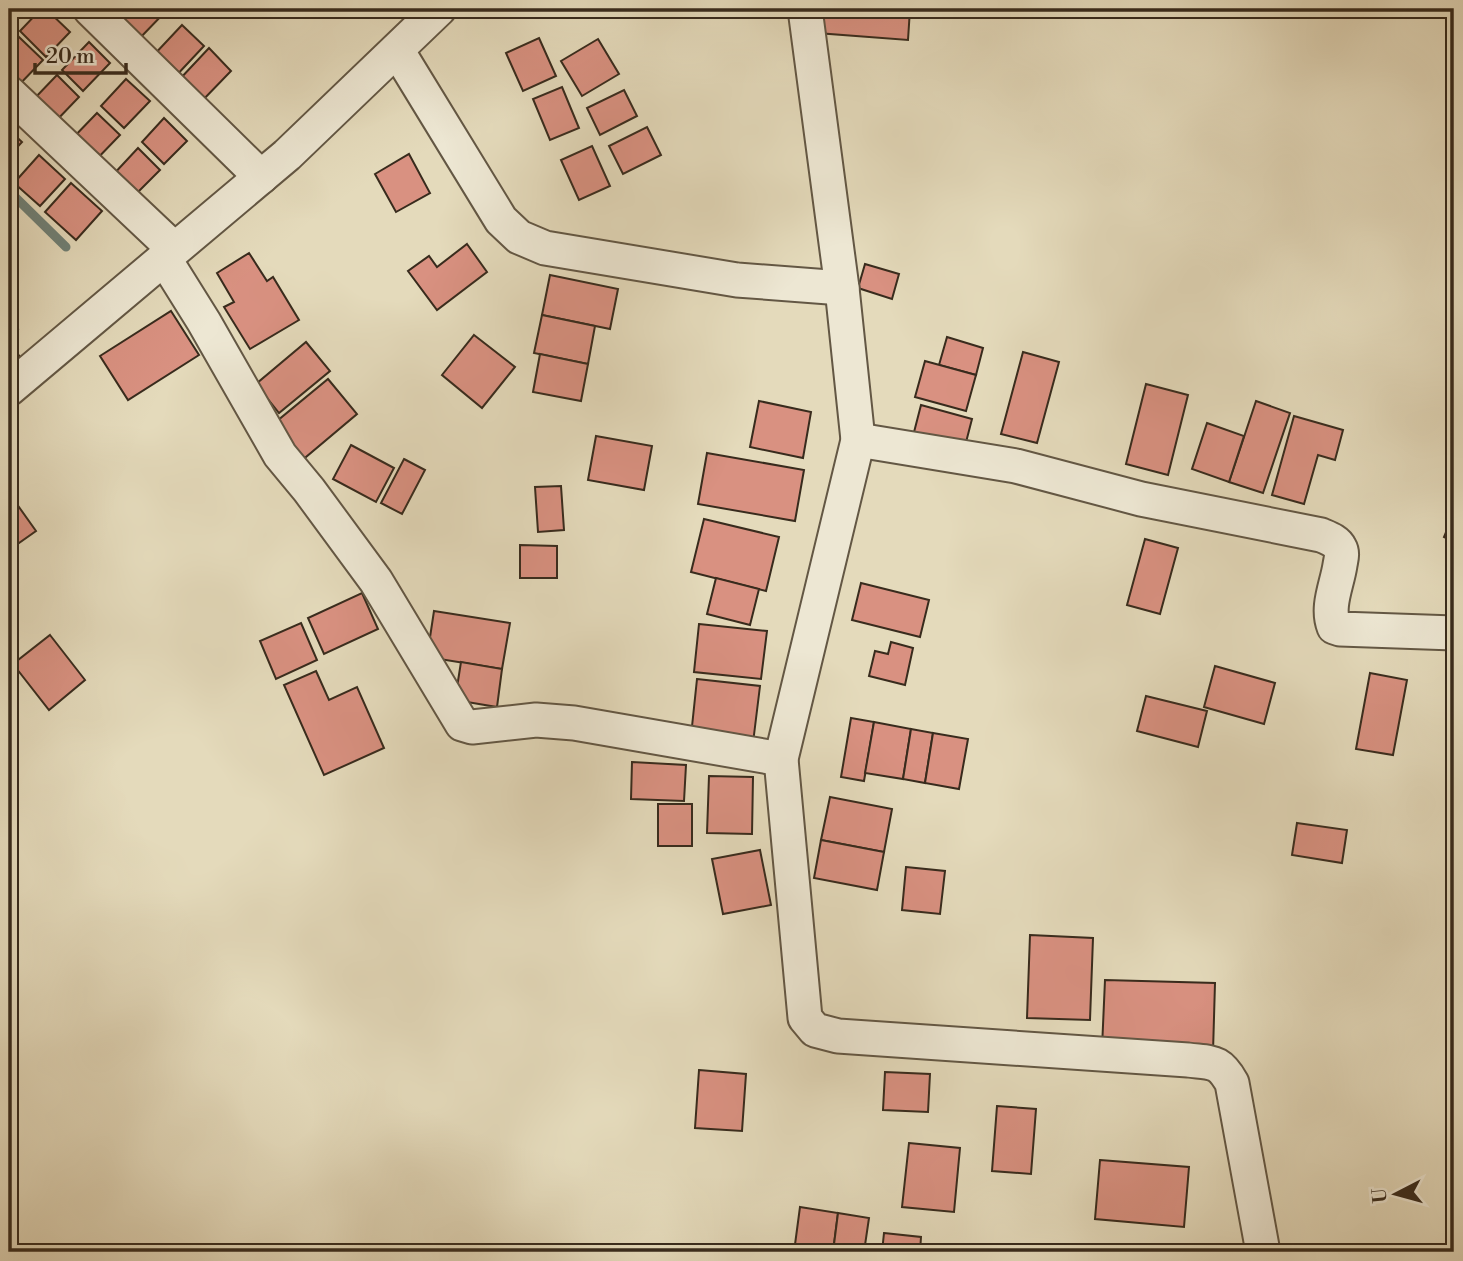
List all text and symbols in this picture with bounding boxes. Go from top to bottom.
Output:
scale bar [35,32,126,76]
text: 20 m [46,44,95,70]
north arrow [1362,1160,1432,1230]
text: U [1367,1187,1393,1204]

